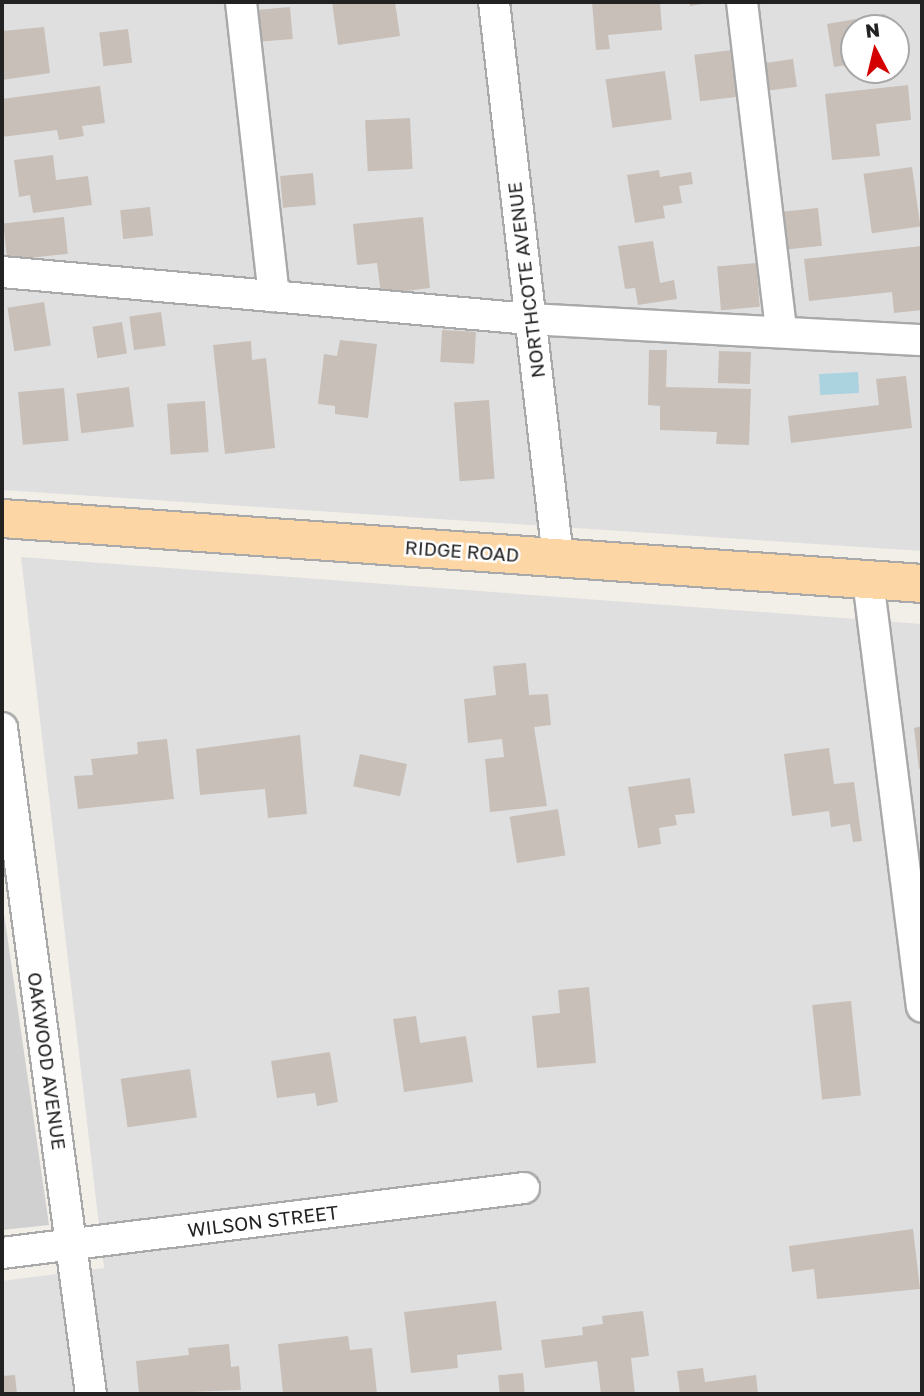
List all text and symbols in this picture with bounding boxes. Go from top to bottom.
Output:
north arrow [840,14,910,84]
text: N [864,17,881,42]
street label: NORTHCOTE AVENUE [503,181,549,379]
street label: RIDGE ROAD [404,536,520,566]
street label: OAKWOOD AVENUE [23,971,71,1151]
street label: WILSON STREET [186,1200,340,1242]

